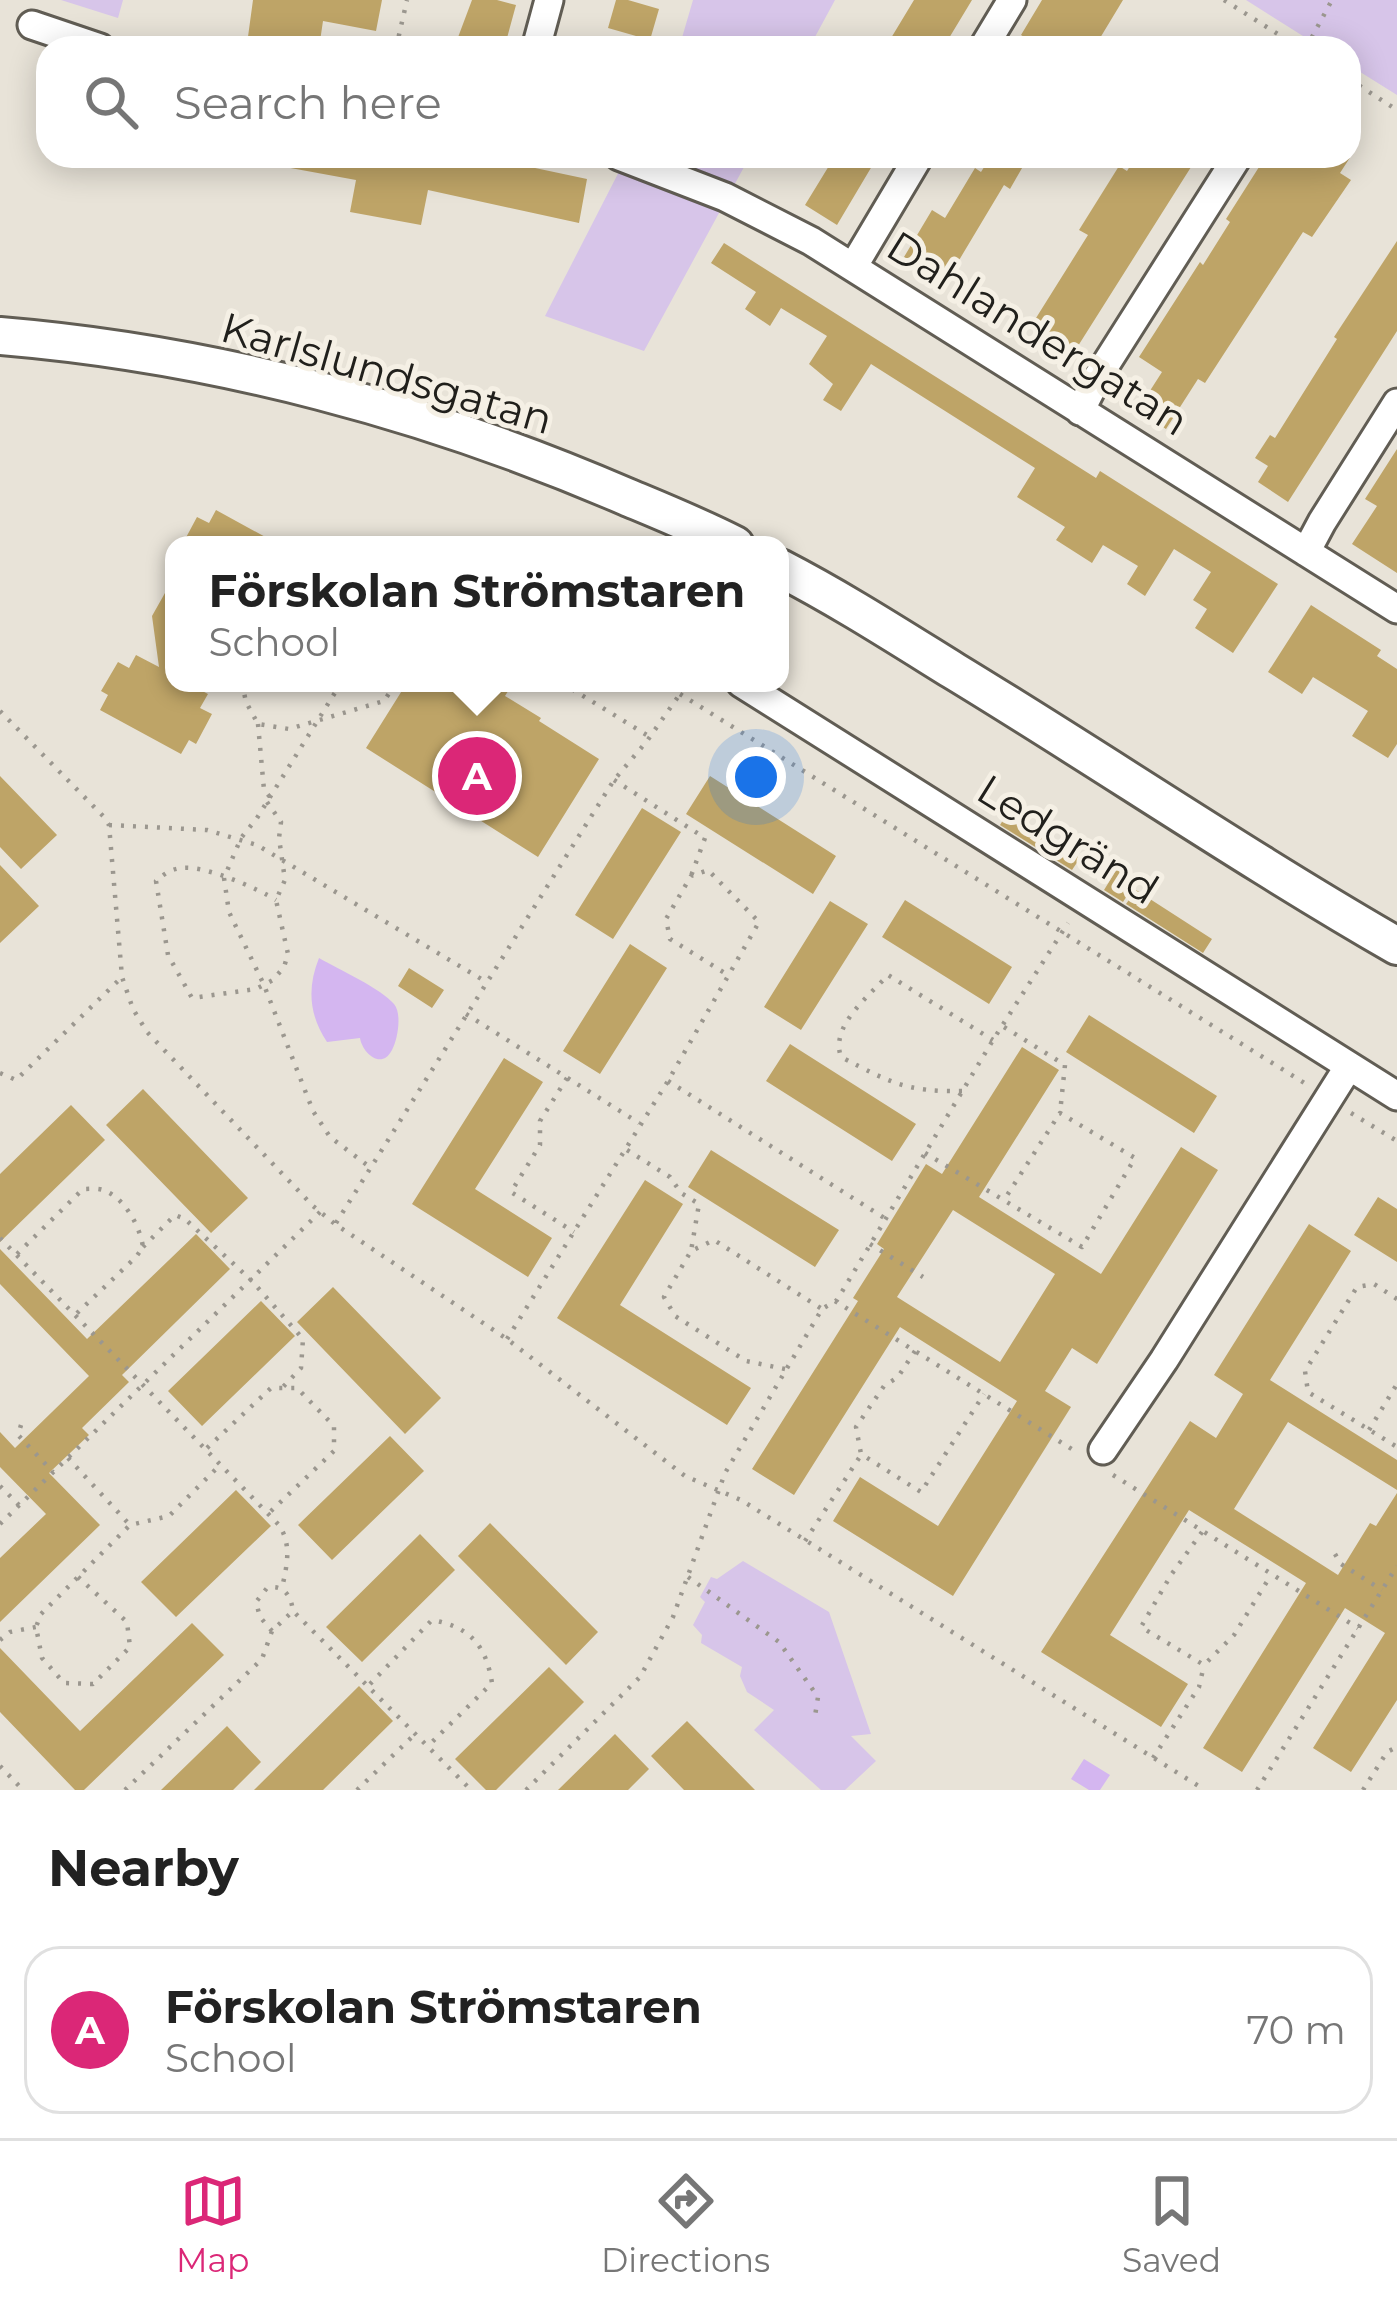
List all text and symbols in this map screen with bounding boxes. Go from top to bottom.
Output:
search box [36,36,1361,168]
icon: search [78,69,144,135]
text: Search here [174,75,442,130]
street label: Dahlandergatan [878,219,1198,447]
street label: Karlslundsgatan [215,301,559,445]
popup [165,536,789,692]
text: Förskolan Strömstaren [209,563,745,618]
text: School [209,618,340,666]
pin: A [438,731,516,821]
your location [726,747,786,807]
street label: Ledgränd [968,763,1168,915]
text: Nearby [48,1837,239,1899]
text: Förskolan Strömstaren [165,1979,702,2034]
text: A [75,2006,105,2054]
text: 70 m [1246,2006,1346,2054]
text: School [165,2034,296,2082]
tab: Map [176,2168,249,2280]
tab: Directions [601,2168,770,2280]
tab: Saved [1122,2168,1221,2280]

